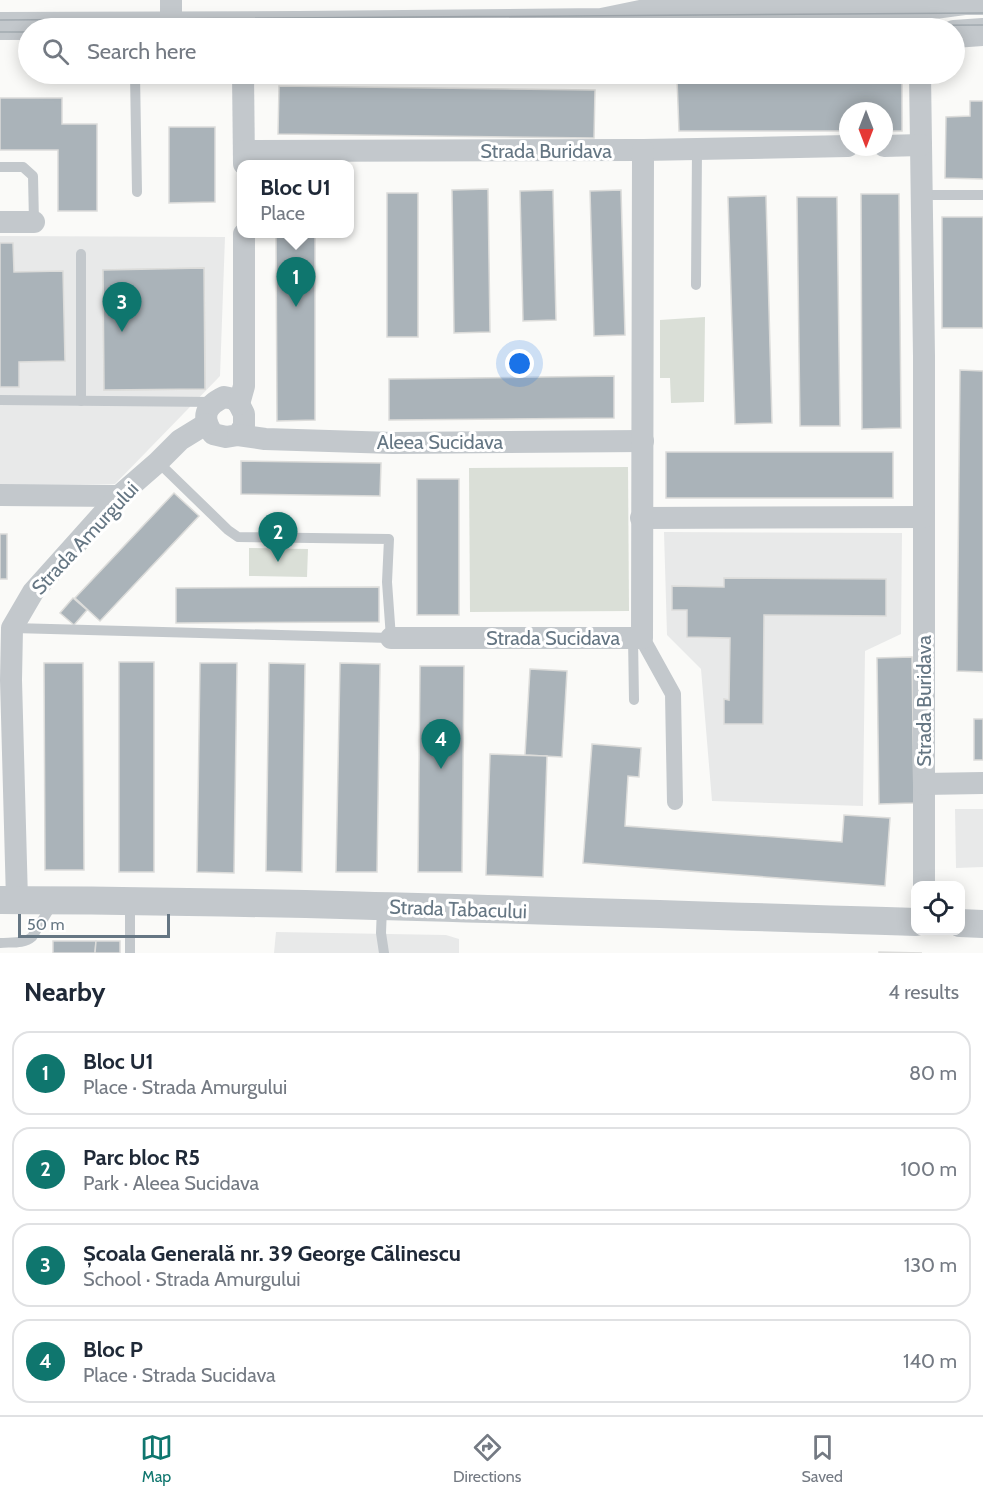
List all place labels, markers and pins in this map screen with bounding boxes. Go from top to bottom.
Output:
pin: 1 [276,258,316,307]
pin: 3 [102,282,142,332]
pin: 2 [258,512,298,562]
pin: 4 [422,720,460,769]

